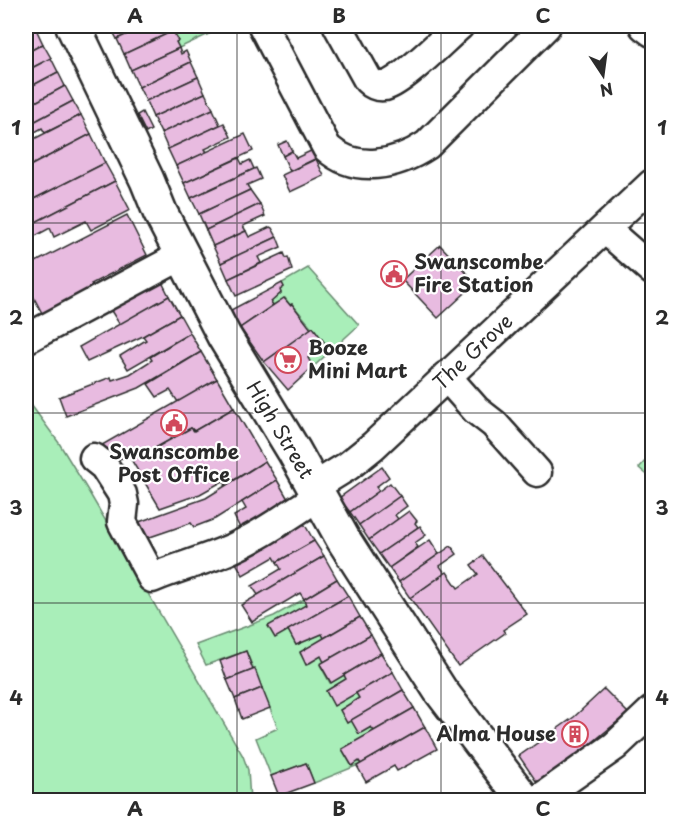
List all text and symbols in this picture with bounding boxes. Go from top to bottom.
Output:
text: A [127,0,143,30]
text: B [332,0,346,30]
text: C [535,0,551,30]
north arrow [573,45,633,105]
text: N [598,77,615,104]
text: 1 [11,112,21,142]
text: 1 [657,112,667,142]
place label: Swanscombe Fire Station [414,246,544,299]
public building icon: Swanscombe Fire Station [379,259,409,289]
text: 2 [9,302,23,332]
text: 2 [655,302,669,332]
street label: The Grove [425,306,519,396]
place label: Booze Mini Mart [308,332,408,385]
supermarket icon: Booze Mini Mart [273,345,303,375]
street label: High Street [240,375,322,484]
public building icon: Swanscombe Post Office [159,408,189,438]
place label: Swanscombe Post Office [109,436,239,489]
text: 3 [9,492,23,522]
text: 3 [655,492,669,522]
text: 4 [9,682,23,712]
text: 4 [655,682,669,712]
place label: Alma House [437,718,556,748]
building icon: Alma House [560,719,590,749]
text: A [127,793,143,823]
text: B [332,793,346,823]
text: C [535,793,551,823]

